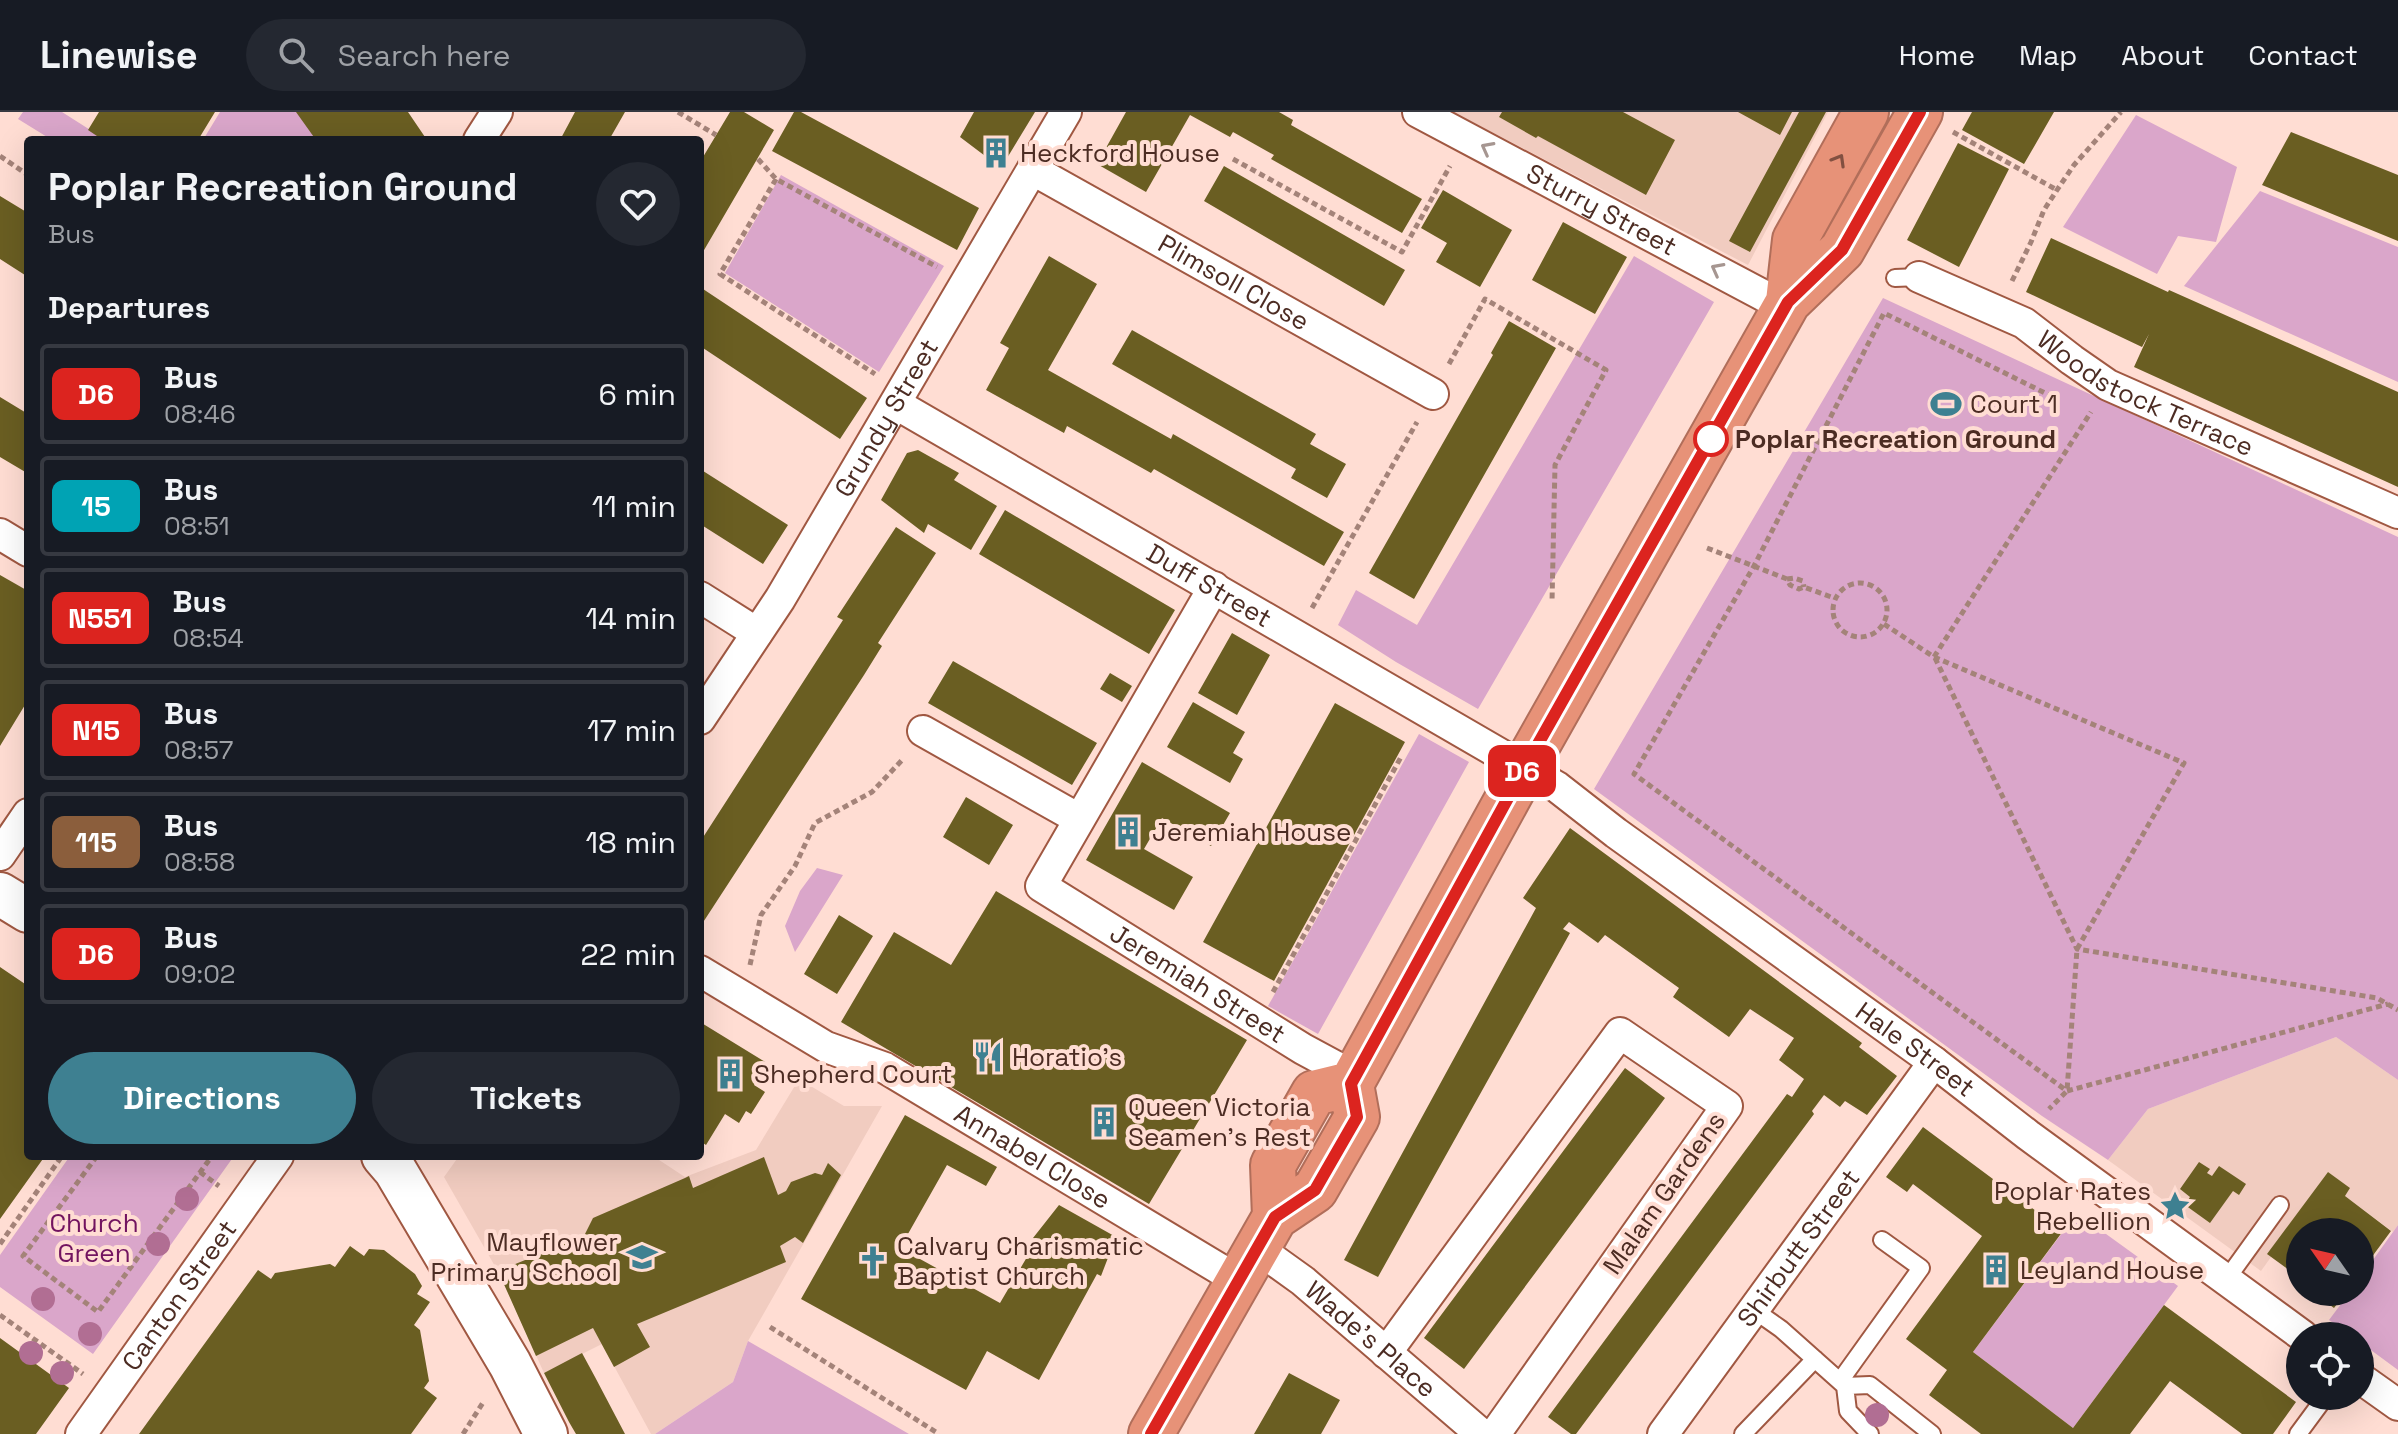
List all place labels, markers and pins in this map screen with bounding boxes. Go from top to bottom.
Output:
building icon: Heckford House [979,136,1013,170]
place label: Heckford House [1020,136,1220,170]
sports icon: Court 1 [1929,387,1963,421]
place label: Court 1 [1970,387,2058,421]
marker: Poplar Recreation Ground [1694,422,1728,456]
place label: Poplar Recreation Ground [1735,422,2056,456]
building icon: Jeremiah House [1111,815,1145,849]
place label: Jeremiah House [1152,815,1351,849]
restaurant icon: Horatio’s [971,1040,1005,1074]
place label: Horatio’s [1012,1040,1122,1074]
building icon: Shepherd Court [713,1057,747,1091]
place label: Shepherd Court [754,1057,953,1091]
place label: Queen Victoria Seamen's Rest [1128,1090,1311,1154]
building icon: Queen Victoria Seamen's Rest [1087,1105,1121,1139]
place label: Poplar Rates Rebellion [1994,1174,2151,1238]
place icon: Poplar Rates Rebellion [2158,1189,2192,1223]
place label: Mayflower Primary School [431,1225,618,1289]
place label: Calvary Charismatic Baptist Church [897,1229,1144,1293]
school or university icon: Mayflower Primary School [625,1240,659,1274]
church icon: Calvary Charismatic Baptist Church [856,1244,890,1278]
building icon: Leyland House [1979,1253,2013,1287]
place label: Leyland House [2020,1253,2204,1287]

